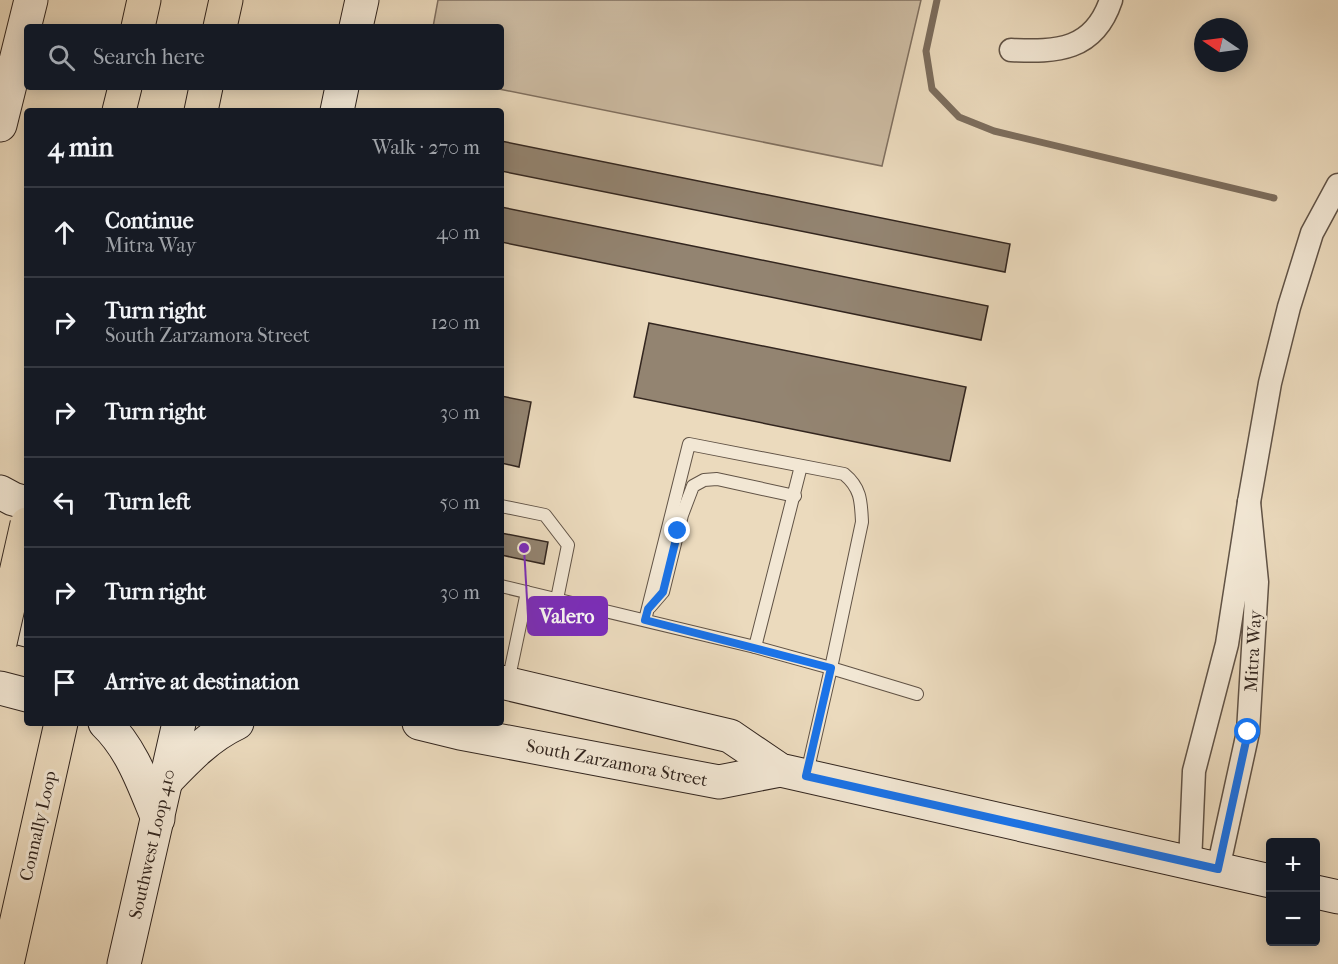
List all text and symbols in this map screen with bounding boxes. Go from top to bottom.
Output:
north arrow [1194,18,1248,72]
search box [24,24,504,90]
icon: search [45,41,78,74]
text: Search here [93,44,205,70]
text: 4 min [48,132,113,163]
text: Walk · 270 m [372,136,480,159]
text: Continue [105,208,194,234]
icon: ahead [48,216,81,249]
text: 40 m [436,221,480,244]
text: Mitra Way [105,234,196,257]
text: Turn right [105,298,206,324]
icon: right [48,306,81,339]
text: 120 m [431,311,480,334]
text: South Zarzamora Street [105,324,310,347]
icon: right [48,396,81,429]
text: Turn right [105,399,206,425]
text: 30 m [440,401,480,424]
icon: left [48,486,81,519]
text: Turn left [105,489,191,515]
text: 50 m [439,491,480,514]
route end [664,517,690,543]
icon: right [48,576,81,609]
text: Turn right [105,579,206,605]
text: 30 m [440,581,480,604]
callout: Valero [528,597,607,635]
text: Valero [539,605,594,628]
street label: Mitra Way [1241,608,1266,693]
icon: arrive [48,666,81,699]
text: Arrive at destination [105,669,299,695]
route start [1234,718,1260,744]
street label: South Zarzamora Street [524,736,710,792]
street label: Southwest Loop 410 [125,767,180,921]
street label: Connally Loop [16,769,61,883]
map controls [1266,838,1320,946]
button: + [1266,838,1320,892]
button: − [1266,892,1320,946]

